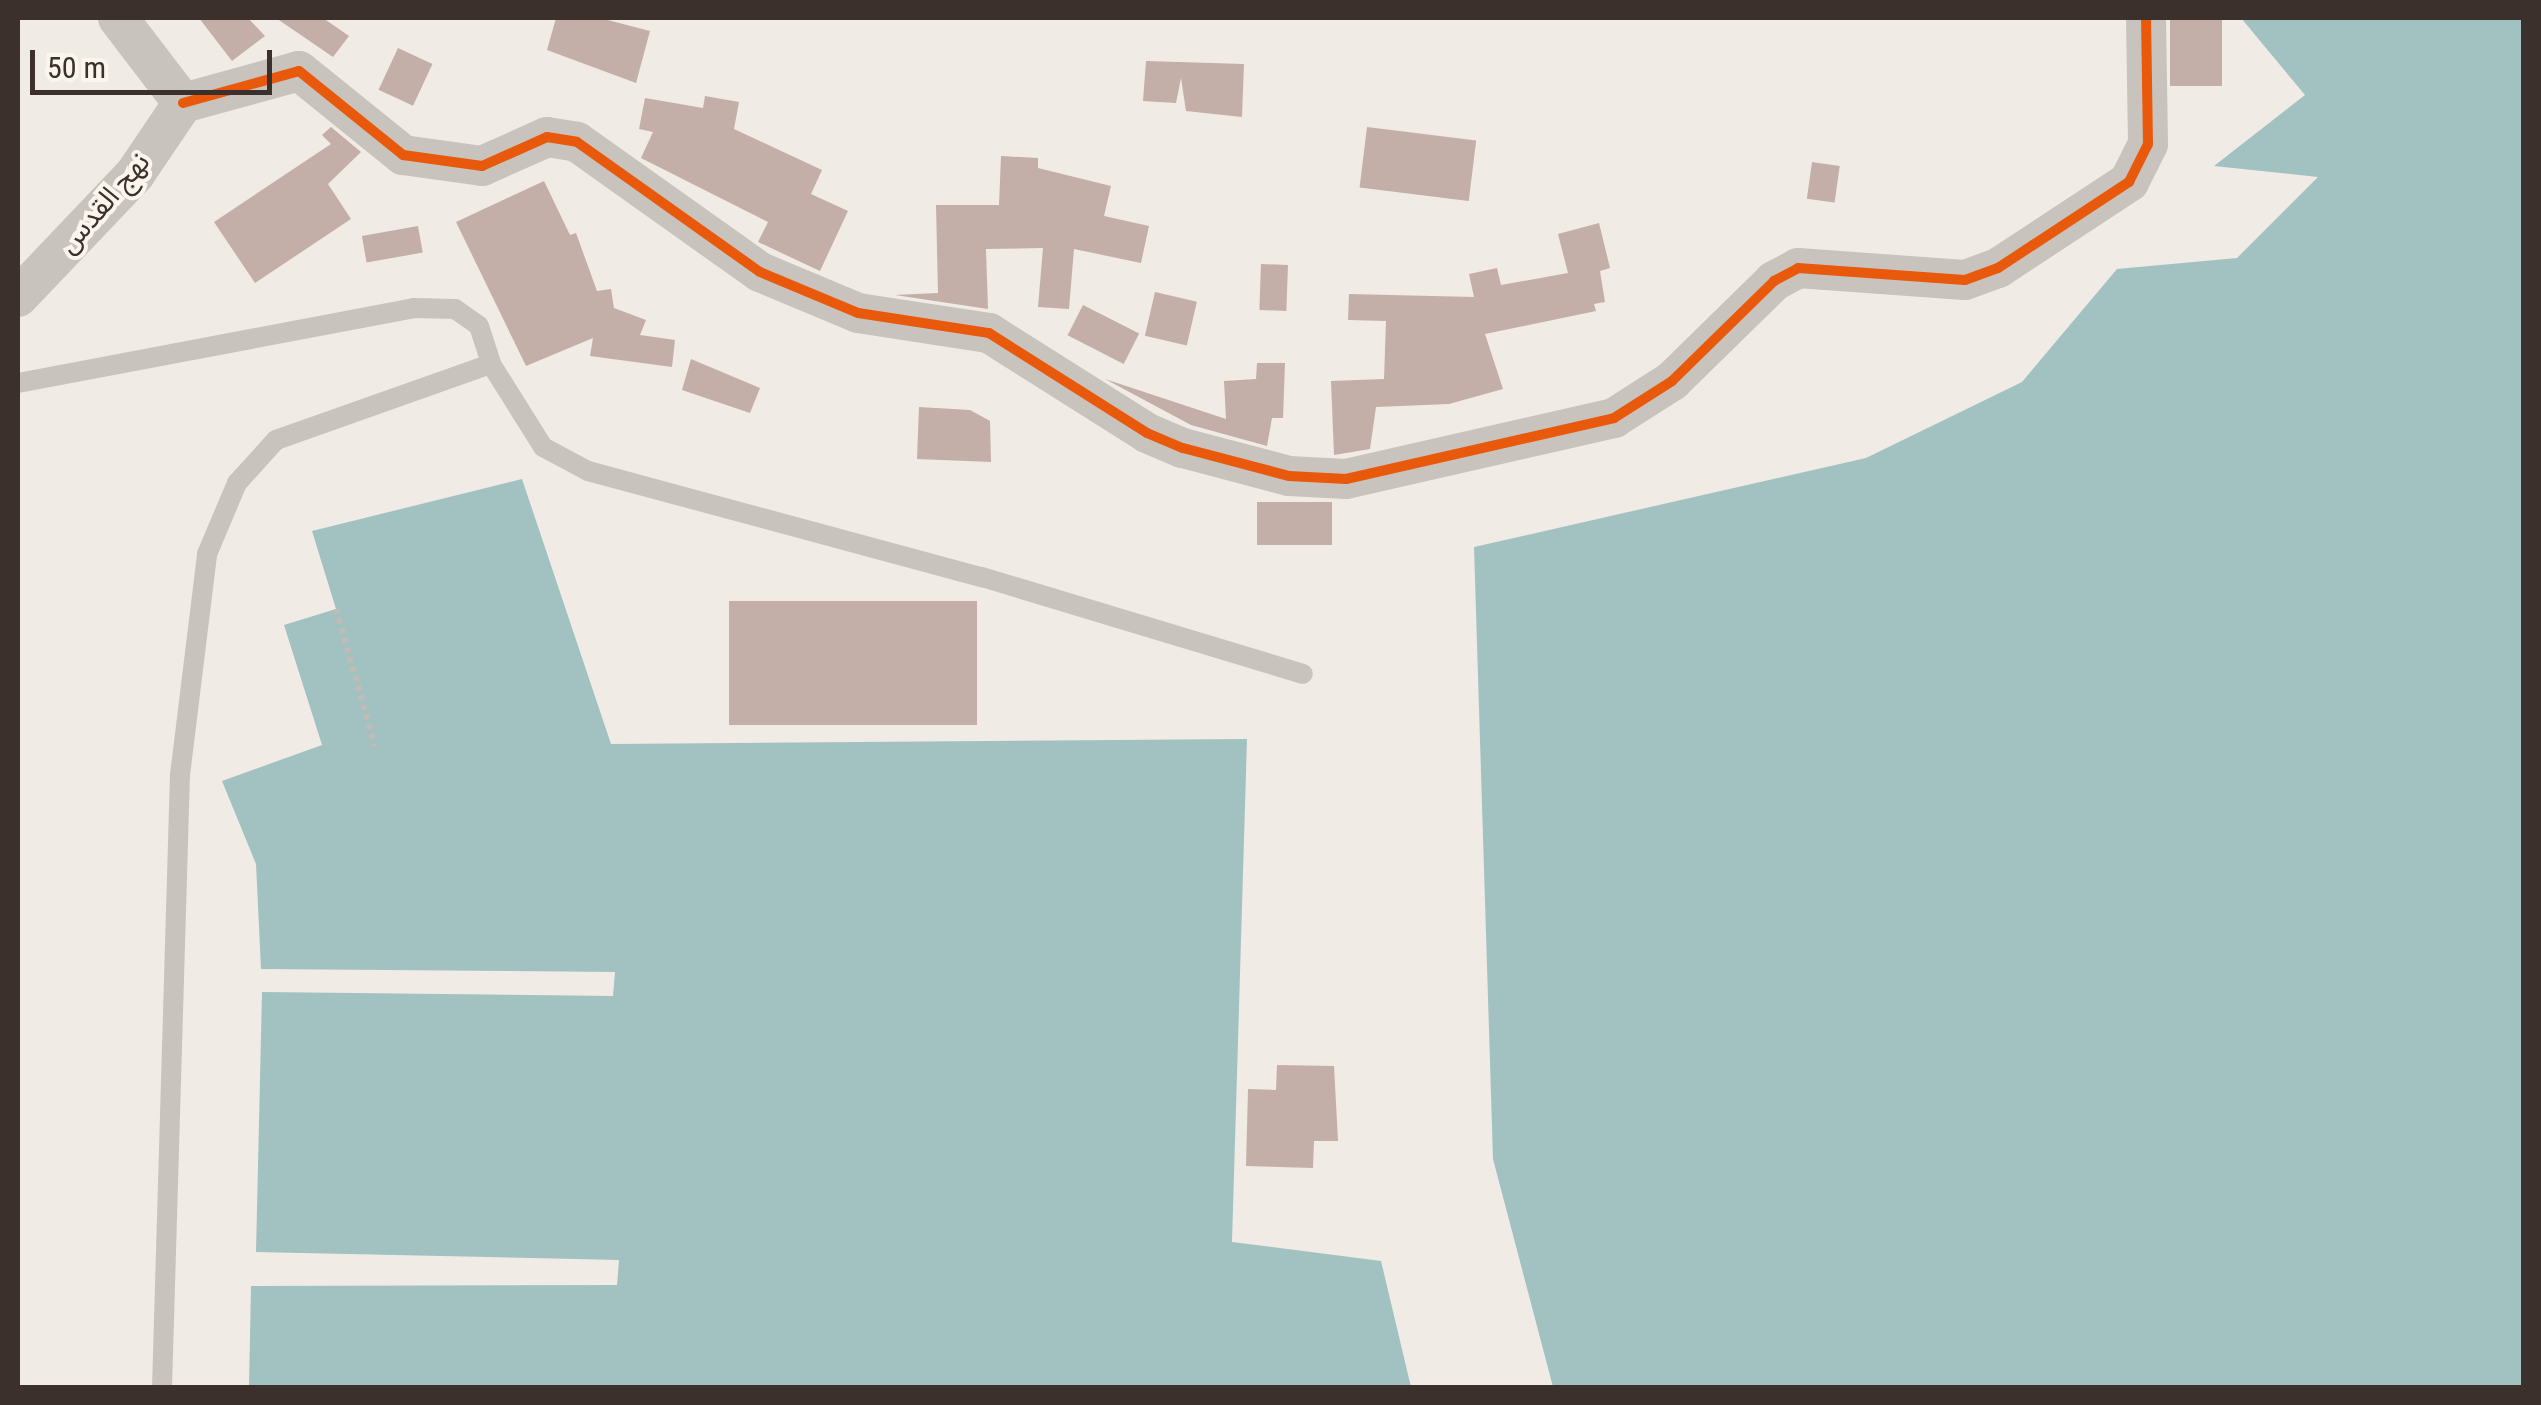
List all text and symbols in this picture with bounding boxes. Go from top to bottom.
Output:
scale bar [35,30,278,92]
text: 50 m [47,50,106,85]
street label: نهج القدس [51,146,157,260]

